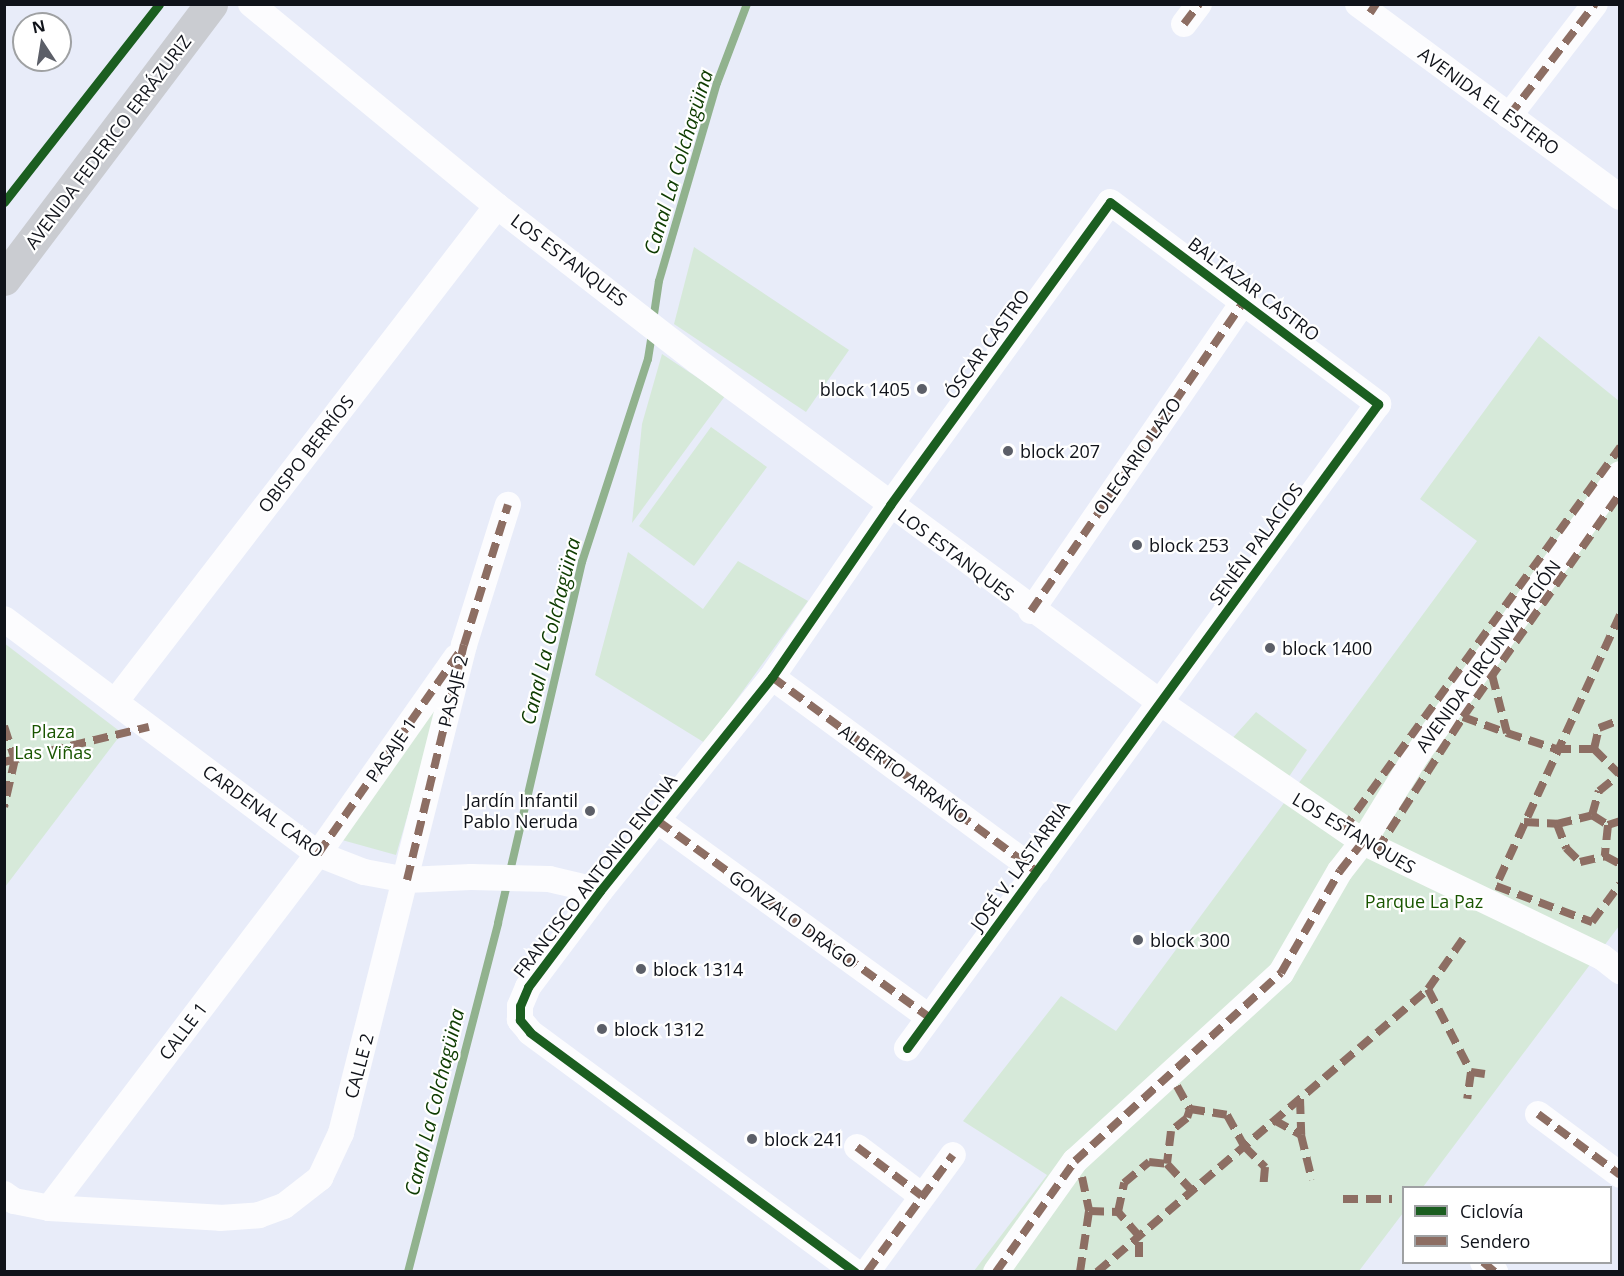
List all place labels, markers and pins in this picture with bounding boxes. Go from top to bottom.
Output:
place label: block 1405 [820,378,910,400]
marker: block 1405 [915,382,929,396]
place label: block 207 [1020,440,1100,462]
marker: block 207 [1001,444,1015,458]
place label: block 253 [1149,534,1229,556]
marker: block 253 [1130,538,1144,552]
place label: block 1400 [1282,637,1372,659]
marker: block 1400 [1263,641,1277,655]
place label: Jardín Infantil Pablo Neruda [463,790,578,832]
marker: Jardín Infantil Pablo Neruda [583,804,597,818]
place label: block 300 [1150,929,1230,951]
marker: block 300 [1131,933,1145,947]
place label: block 1314 [653,958,743,980]
marker: block 1314 [634,962,648,976]
place label: block 1312 [614,1018,704,1040]
marker: block 1312 [595,1022,609,1036]
place label: block 241 [764,1128,844,1150]
marker: block 241 [745,1132,759,1146]

